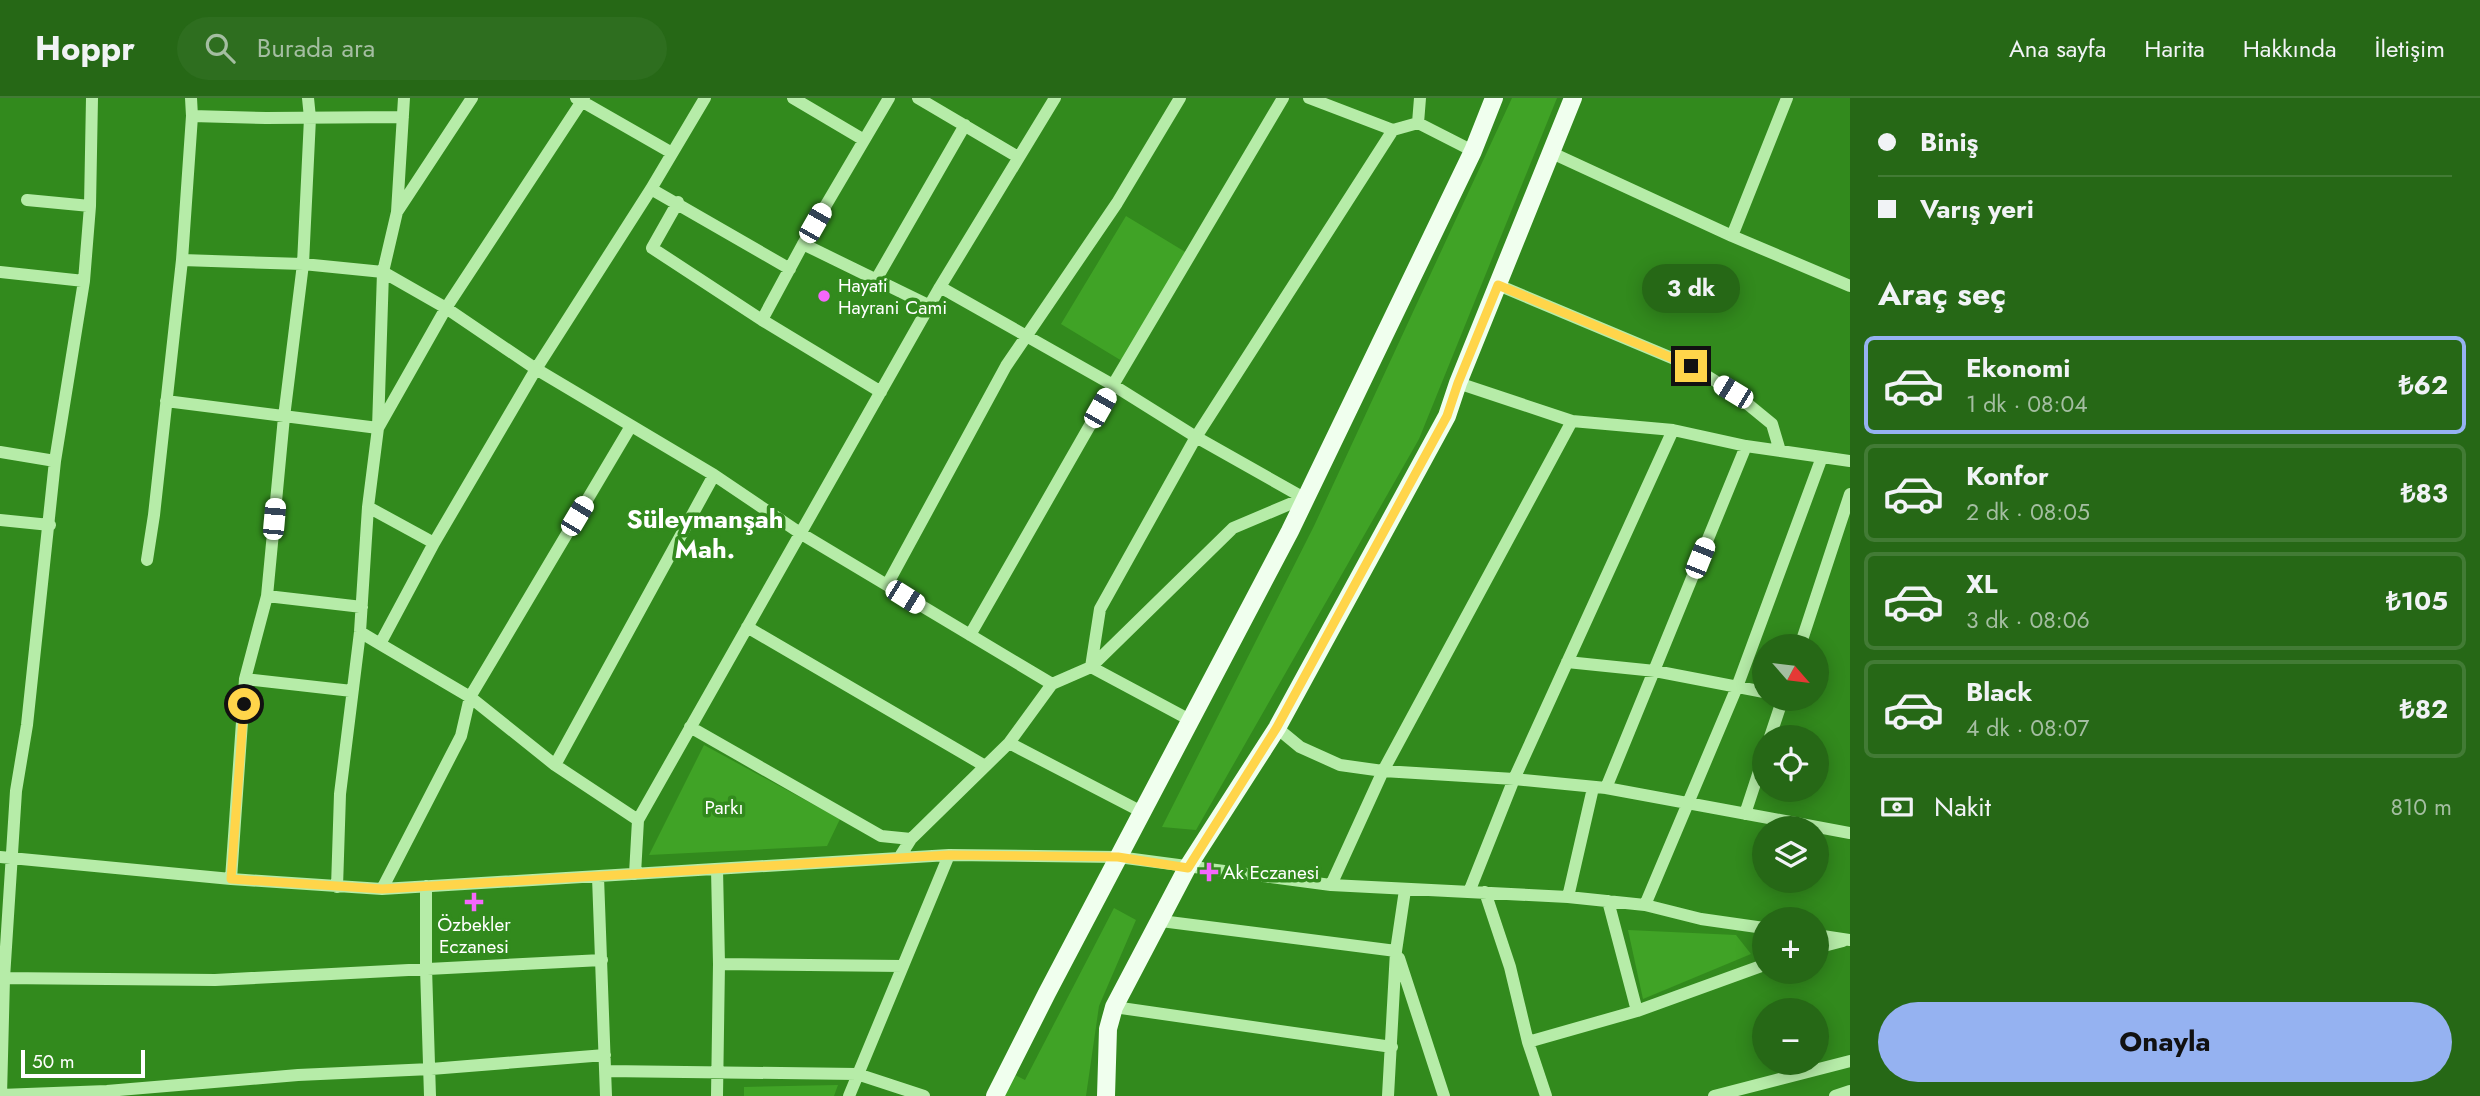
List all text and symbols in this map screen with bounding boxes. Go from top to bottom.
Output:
search box [177,17,667,80]
text: Hoppr [35,25,135,72]
icon: search [201,29,239,67]
text: Burada ara [257,29,375,67]
text: Ana sayfa [2009,31,2106,66]
text: Harita [2144,31,2205,66]
text: Hakkında [2243,31,2337,66]
text: İletişim [2375,31,2445,66]
text: Biniş [1920,123,1978,161]
text: Varış yeri [1920,190,2034,228]
car [796,200,835,246]
callout: 3 dk [1642,264,1740,314]
text: 3 dk [1667,271,1715,305]
text: Araç seç [1878,271,2006,317]
place label: Hayati Hayrani Cami [838,272,947,321]
marker: Hayati Hayrani Cami [816,288,832,304]
text: Ekonomi [1966,349,2070,387]
route end [1675,350,1707,382]
icon: car [1882,354,1945,417]
text: ₺62 [2399,366,2448,404]
car [1710,372,1757,412]
car [1081,385,1120,431]
text: 1 dk · 08:04 [1966,387,2088,421]
text: Konfor [1966,457,2049,495]
icon: car [1882,462,1945,525]
text: ₺83 [2401,474,2448,512]
car [558,493,597,539]
text: 2 dk · 08:05 [1966,495,2090,529]
car [262,497,287,541]
district label: Süleymanşah Mah. [626,500,784,568]
car [1683,535,1718,581]
text: XL [1966,565,1998,603]
icon: car [1882,570,1945,633]
car [882,577,929,617]
text: ₺105 [2386,582,2448,620]
text: 3 dk · 08:06 [1966,603,2090,637]
north arrow [1752,634,1829,710]
map controls [1752,634,1829,1075]
text: Black [1966,673,2032,711]
icon: car [1882,678,1945,741]
route start [228,688,260,720]
text: ₺82 [2400,690,2448,728]
text: 4 dk · 08:07 [1966,711,2089,745]
button: locate [1752,725,1829,802]
icon: cash [1878,788,1916,826]
text: Nakit [1934,788,1991,826]
text: 810 m [2390,790,2452,824]
park label: Parkı [705,794,743,821]
button: layers [1752,816,1829,893]
place label: Ak Eczanesi [1223,859,1319,886]
marker: Ak Eczanesi [1201,864,1217,880]
marker: Özbekler Eczanesi [466,894,482,910]
button: + [1752,907,1829,984]
place label: Özbekler Eczanesi [437,911,511,960]
button: − [1752,998,1829,1075]
button: Onayla [1878,1002,2452,1082]
scale bar [21,1047,145,1079]
text: 50 m [32,1048,75,1075]

